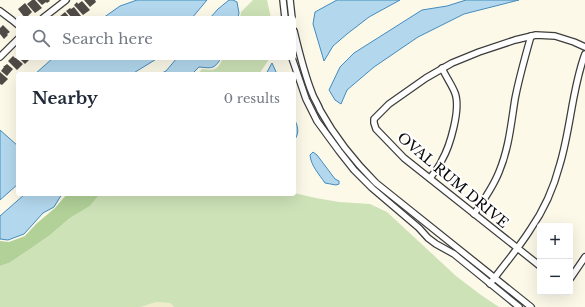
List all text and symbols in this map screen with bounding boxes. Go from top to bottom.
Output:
search box [16,16,296,60]
icon: search [30,27,52,49]
text: Search here [62,29,153,48]
text: Nearby [32,88,98,109]
text: 0 results [224,90,280,107]
street label: OVAL RUM DRIVE [394,128,512,232]
map controls [537,223,573,295]
button: + [537,223,573,259]
button: − [537,259,573,295]

